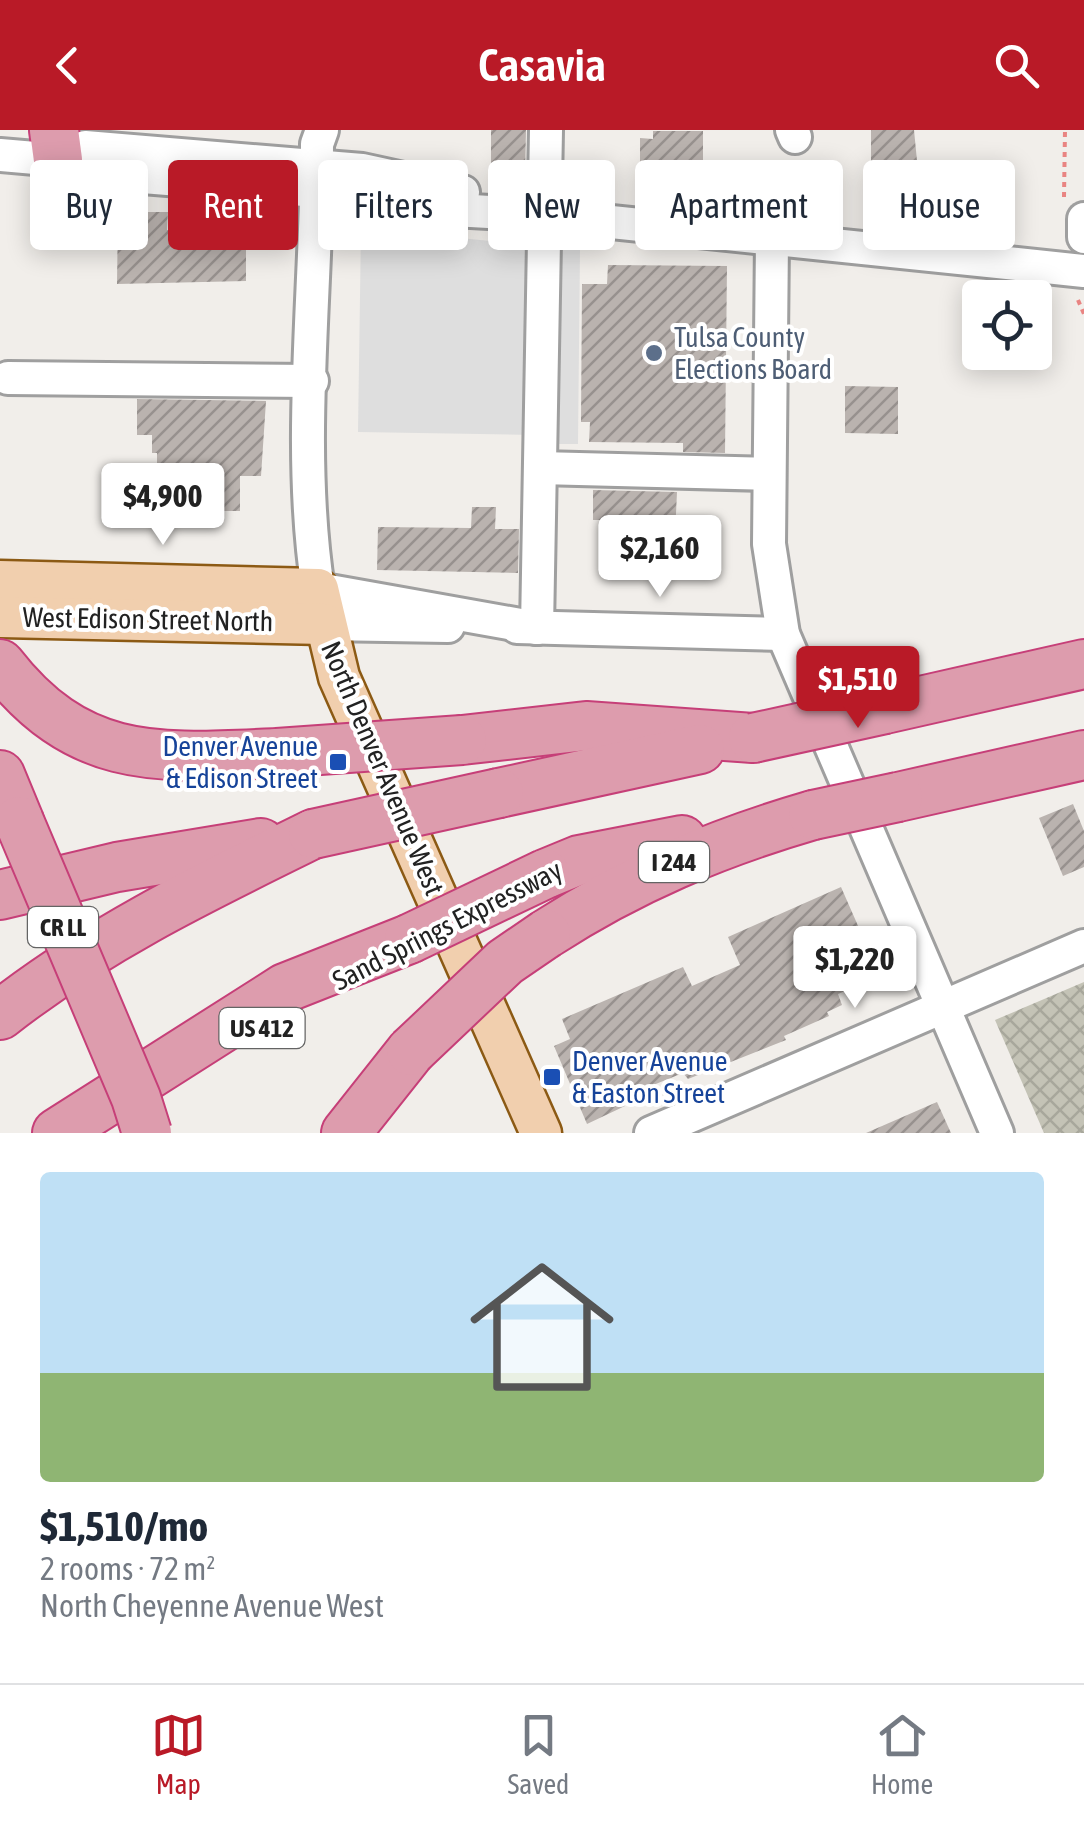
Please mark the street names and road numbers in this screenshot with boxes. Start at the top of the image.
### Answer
street label: West Edison Street North [22,601,274,637]
street label: North Denver Avenue West [315,636,451,900]
road number: I 244 [639,842,709,882]
street label: Sand Springs Expressway [327,853,567,997]
road number: CR LL [28,907,98,947]
road number: US 412 [220,1008,304,1048]

